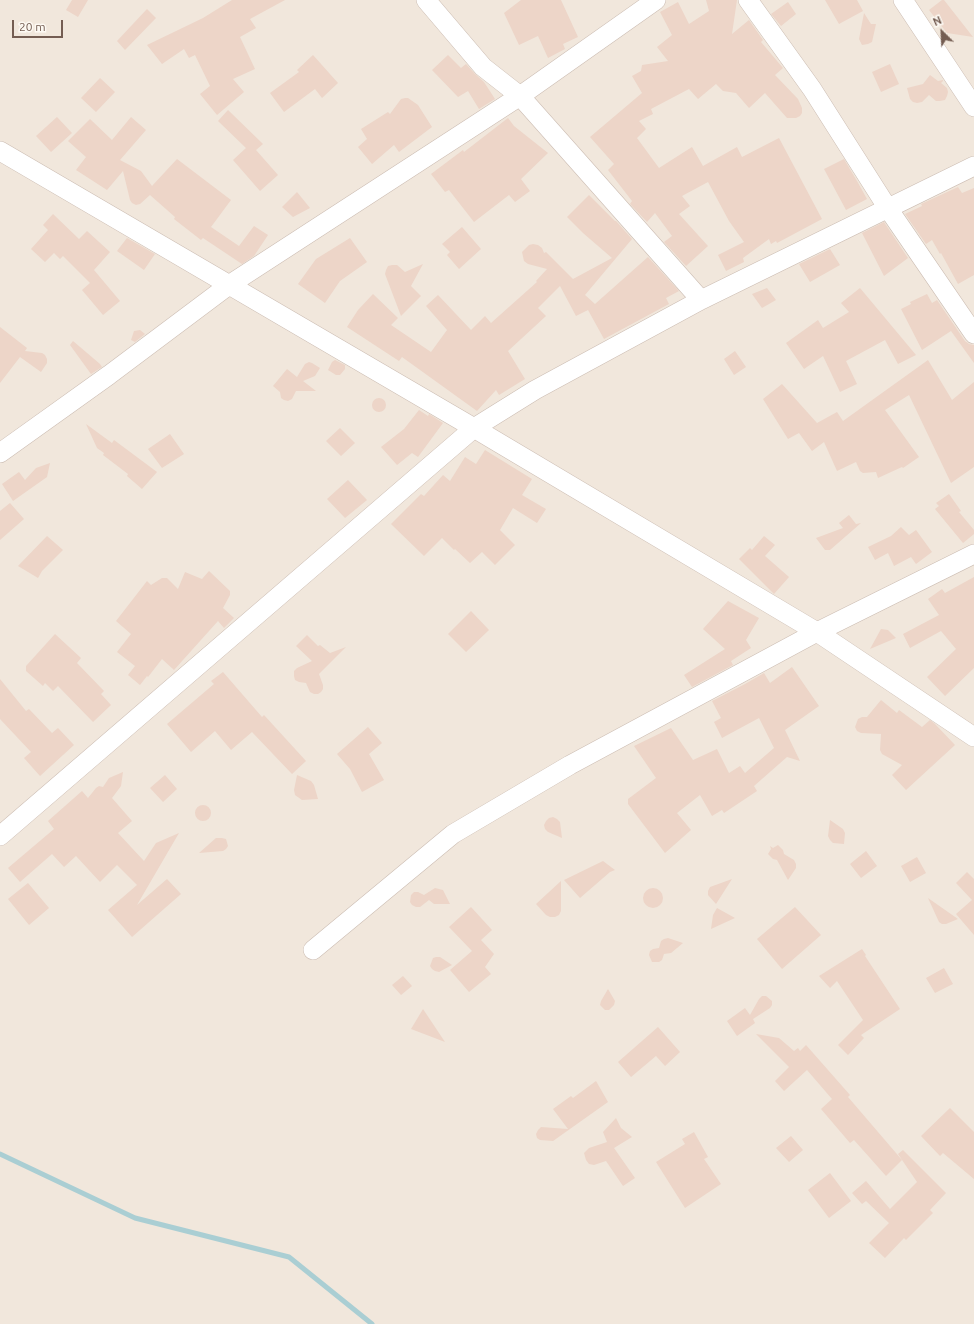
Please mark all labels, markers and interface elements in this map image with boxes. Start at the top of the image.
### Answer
scale bar [14,12,65,38]
north arrow [922,12,962,52]
text: N [931,14,943,28]
text: 20 m [19,20,46,33]

